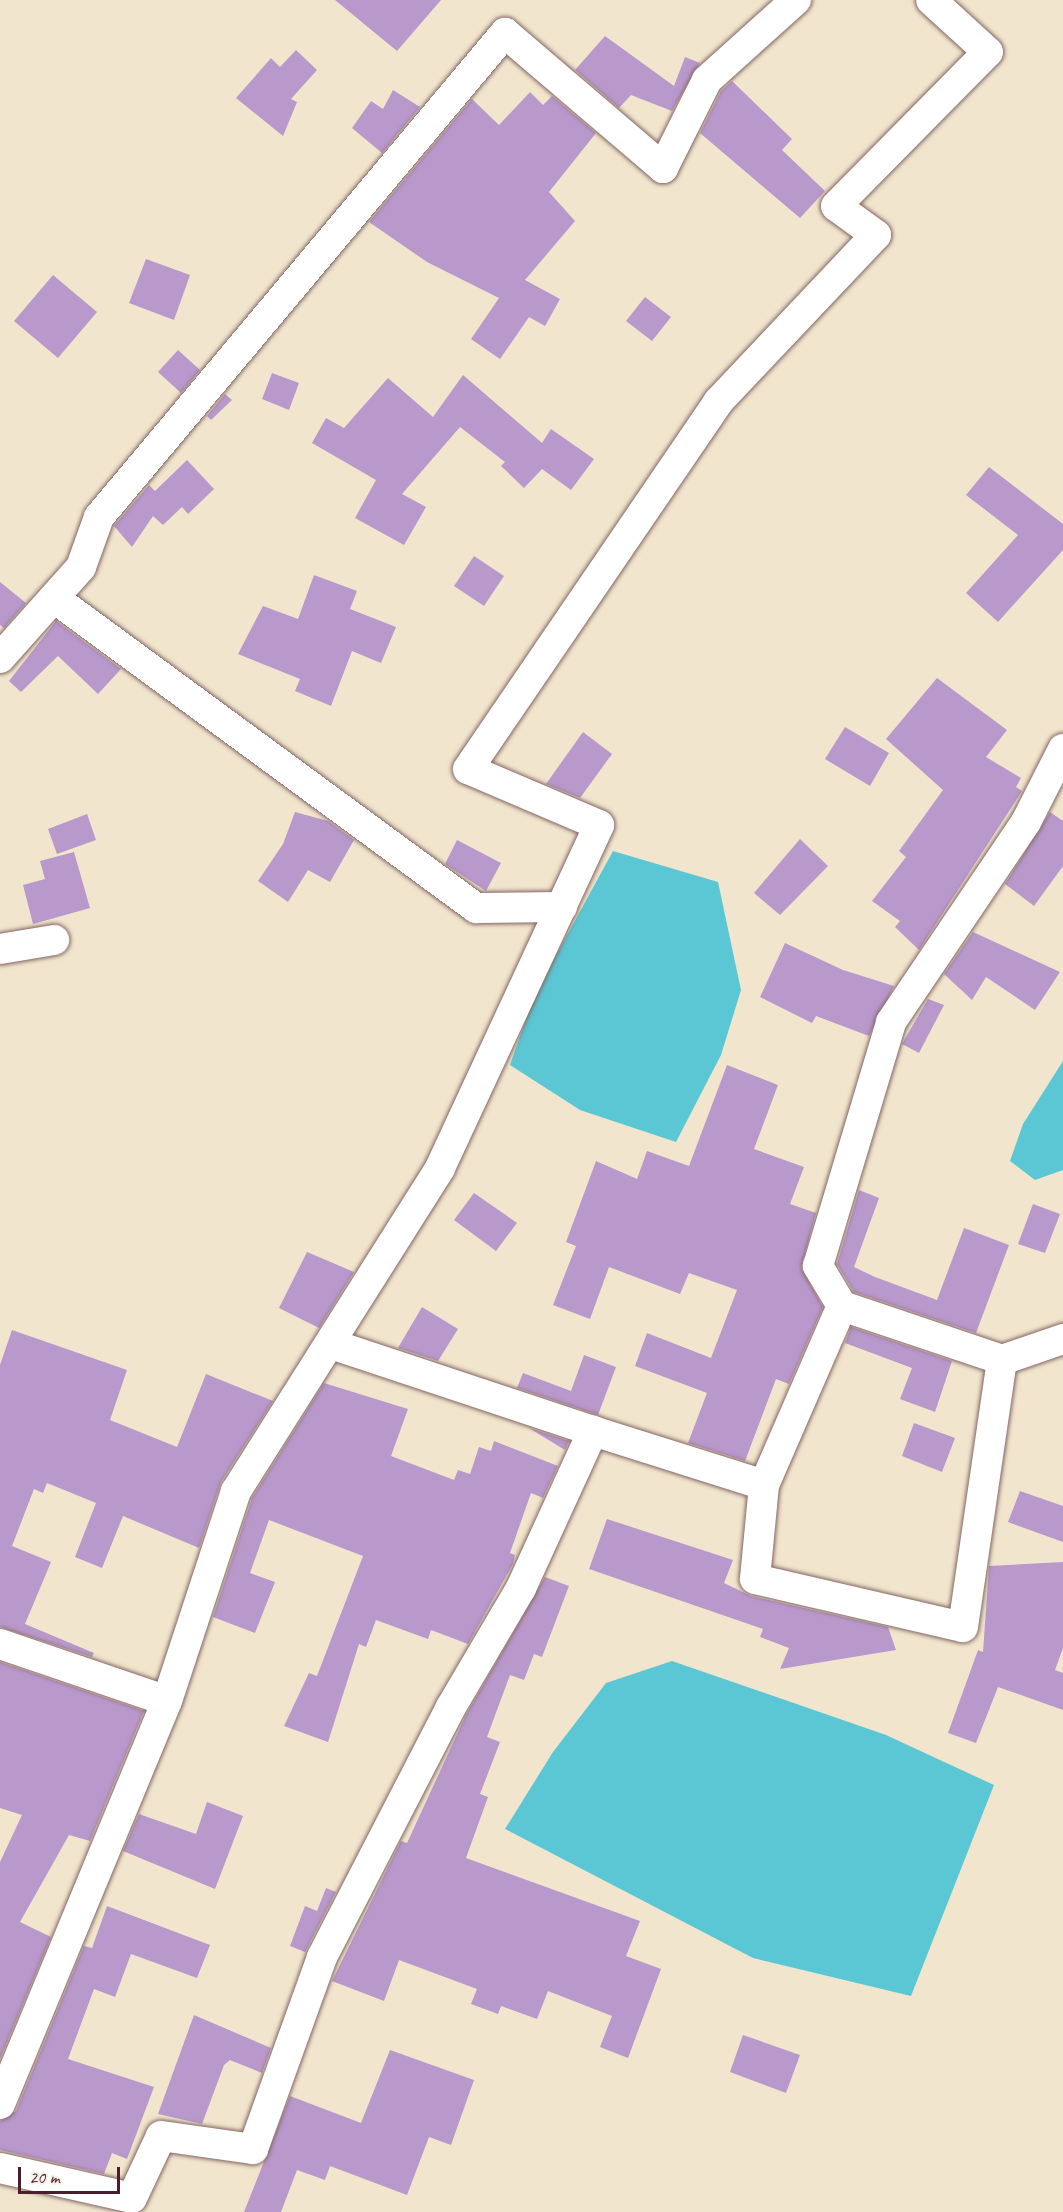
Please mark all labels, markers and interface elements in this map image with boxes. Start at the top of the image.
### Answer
scale bar [21,2155,123,2193]
text: 20 m [29,2166,60,2188]

